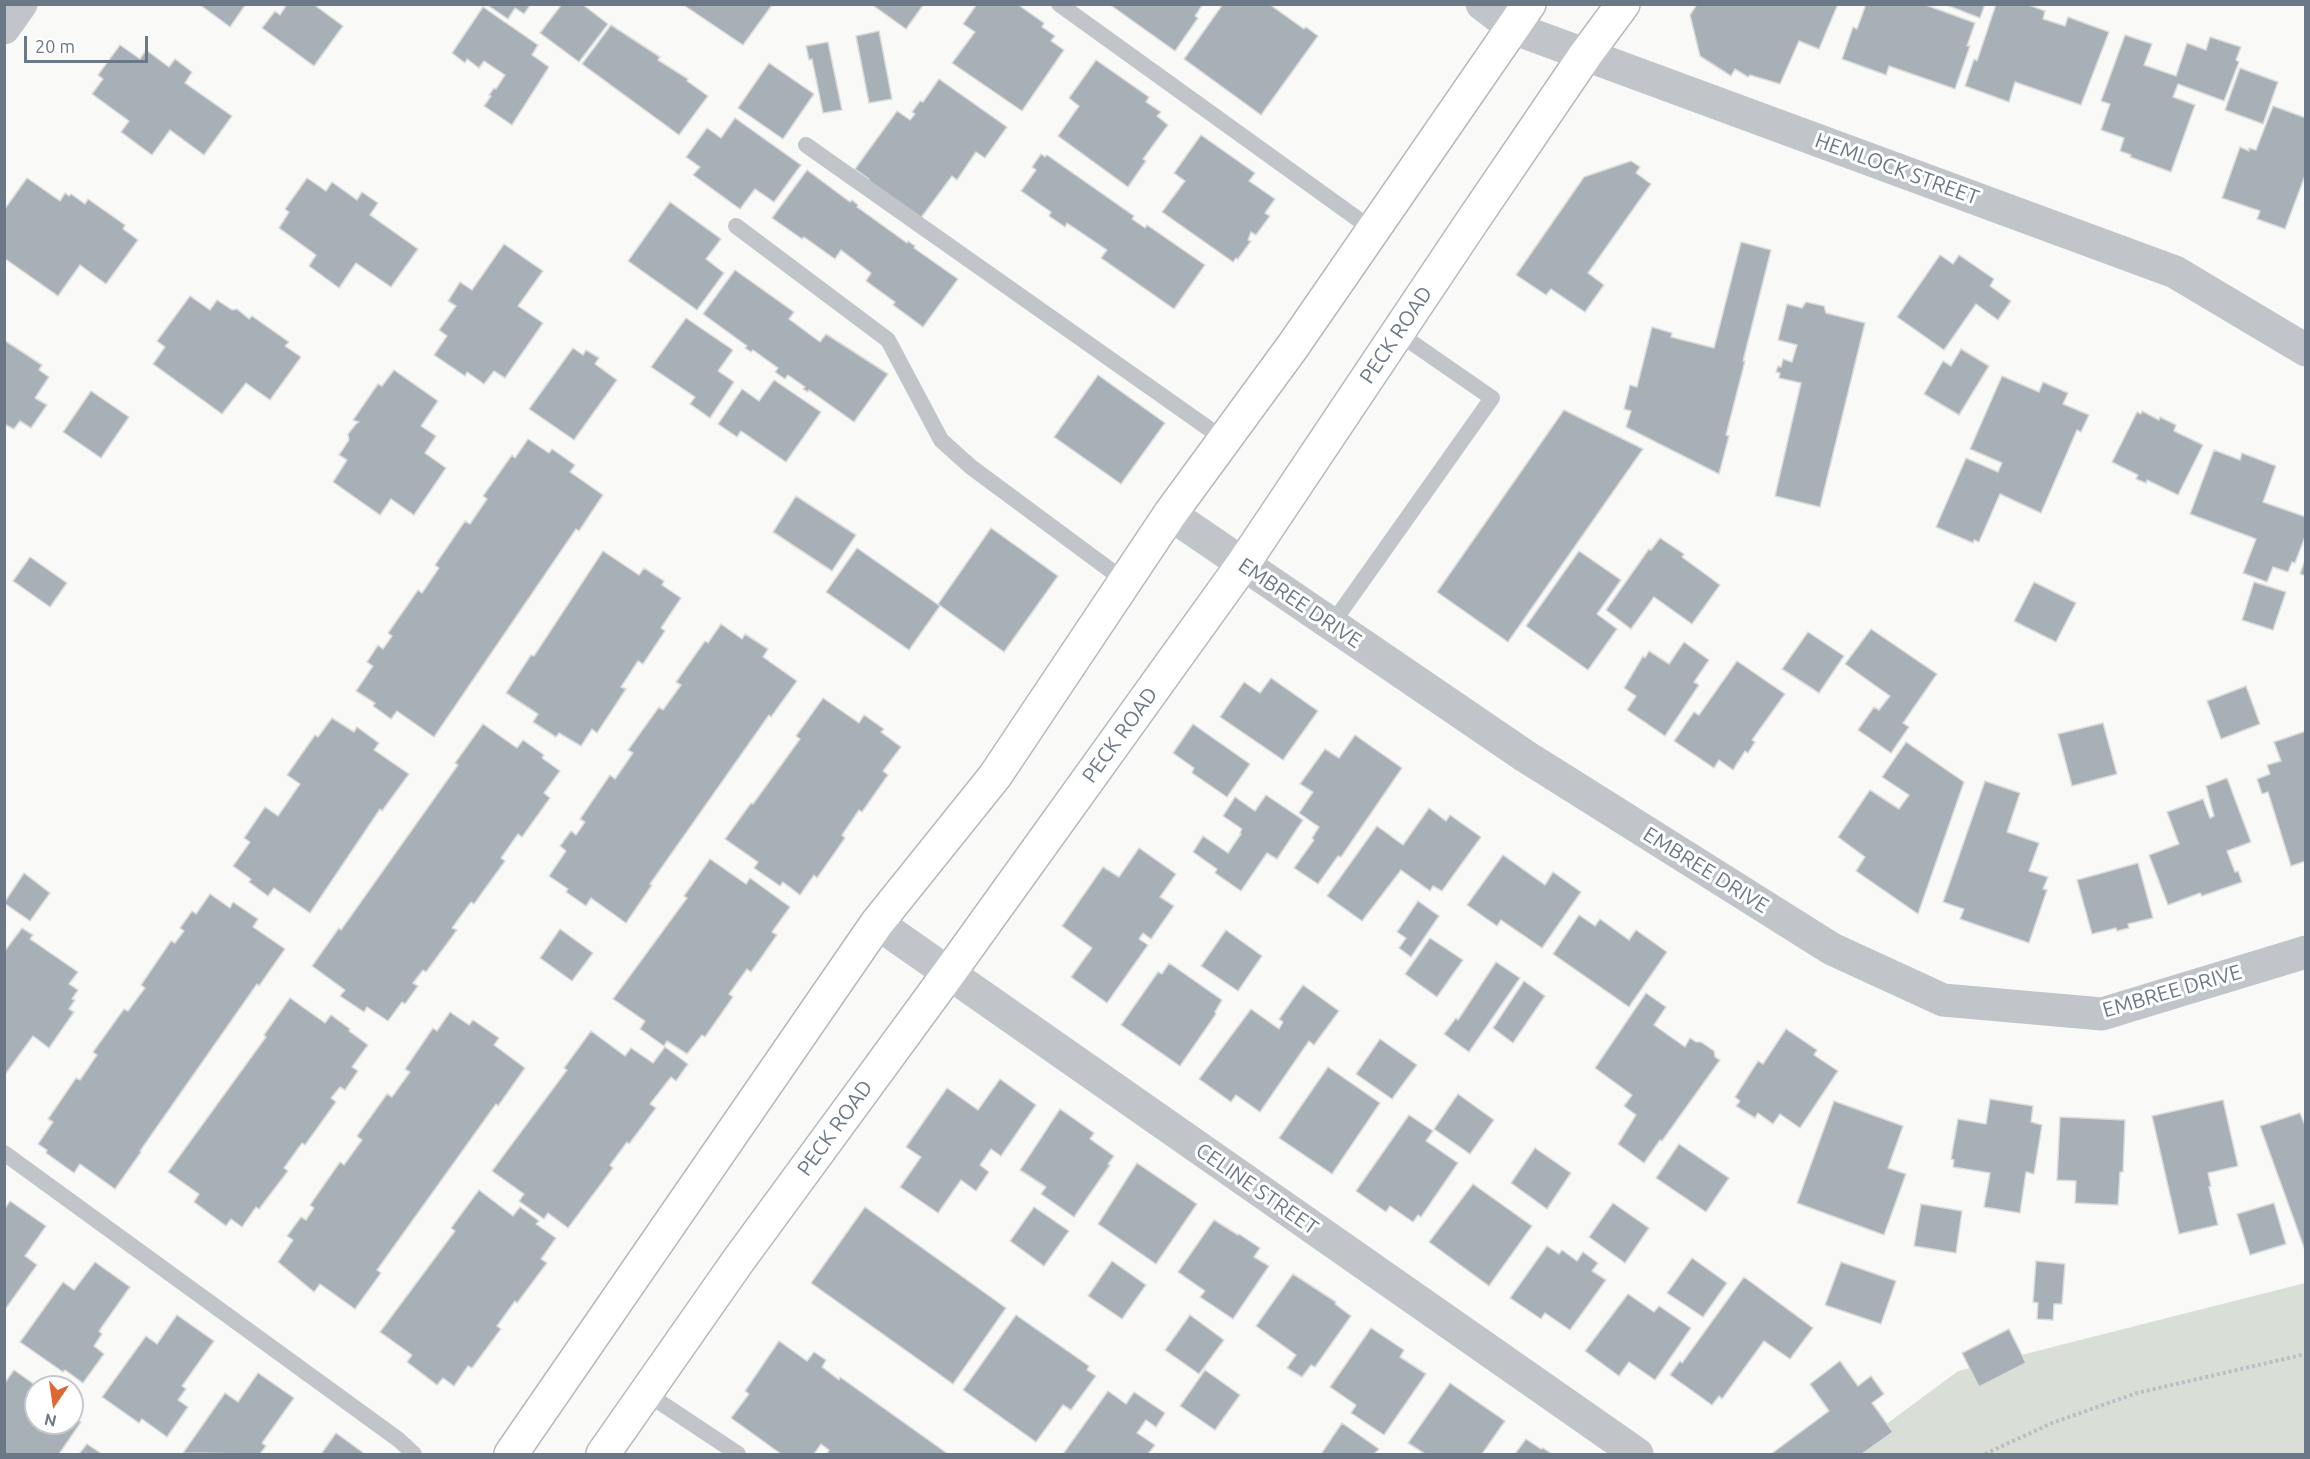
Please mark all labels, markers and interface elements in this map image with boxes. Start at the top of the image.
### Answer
scale bar [27,24,152,62]
text: 20 m [35,36,75,56]
street label: HEMLOCK STREET [1812,128,1982,210]
street label: PECK ROAD [1354,281,1438,389]
street label: EMBREE DRIVE [1234,552,1366,654]
street label: PECK ROAD [1077,682,1163,788]
street label: EMBREE DRIVE [1639,821,1773,919]
street label: EMBREE DRIVE [2100,959,2244,1023]
street label: PECK ROAD [792,1075,878,1181]
street label: CELINE STREET [1191,1138,1323,1240]
north arrow [24,1375,84,1435]
text: N [43,1410,58,1431]

